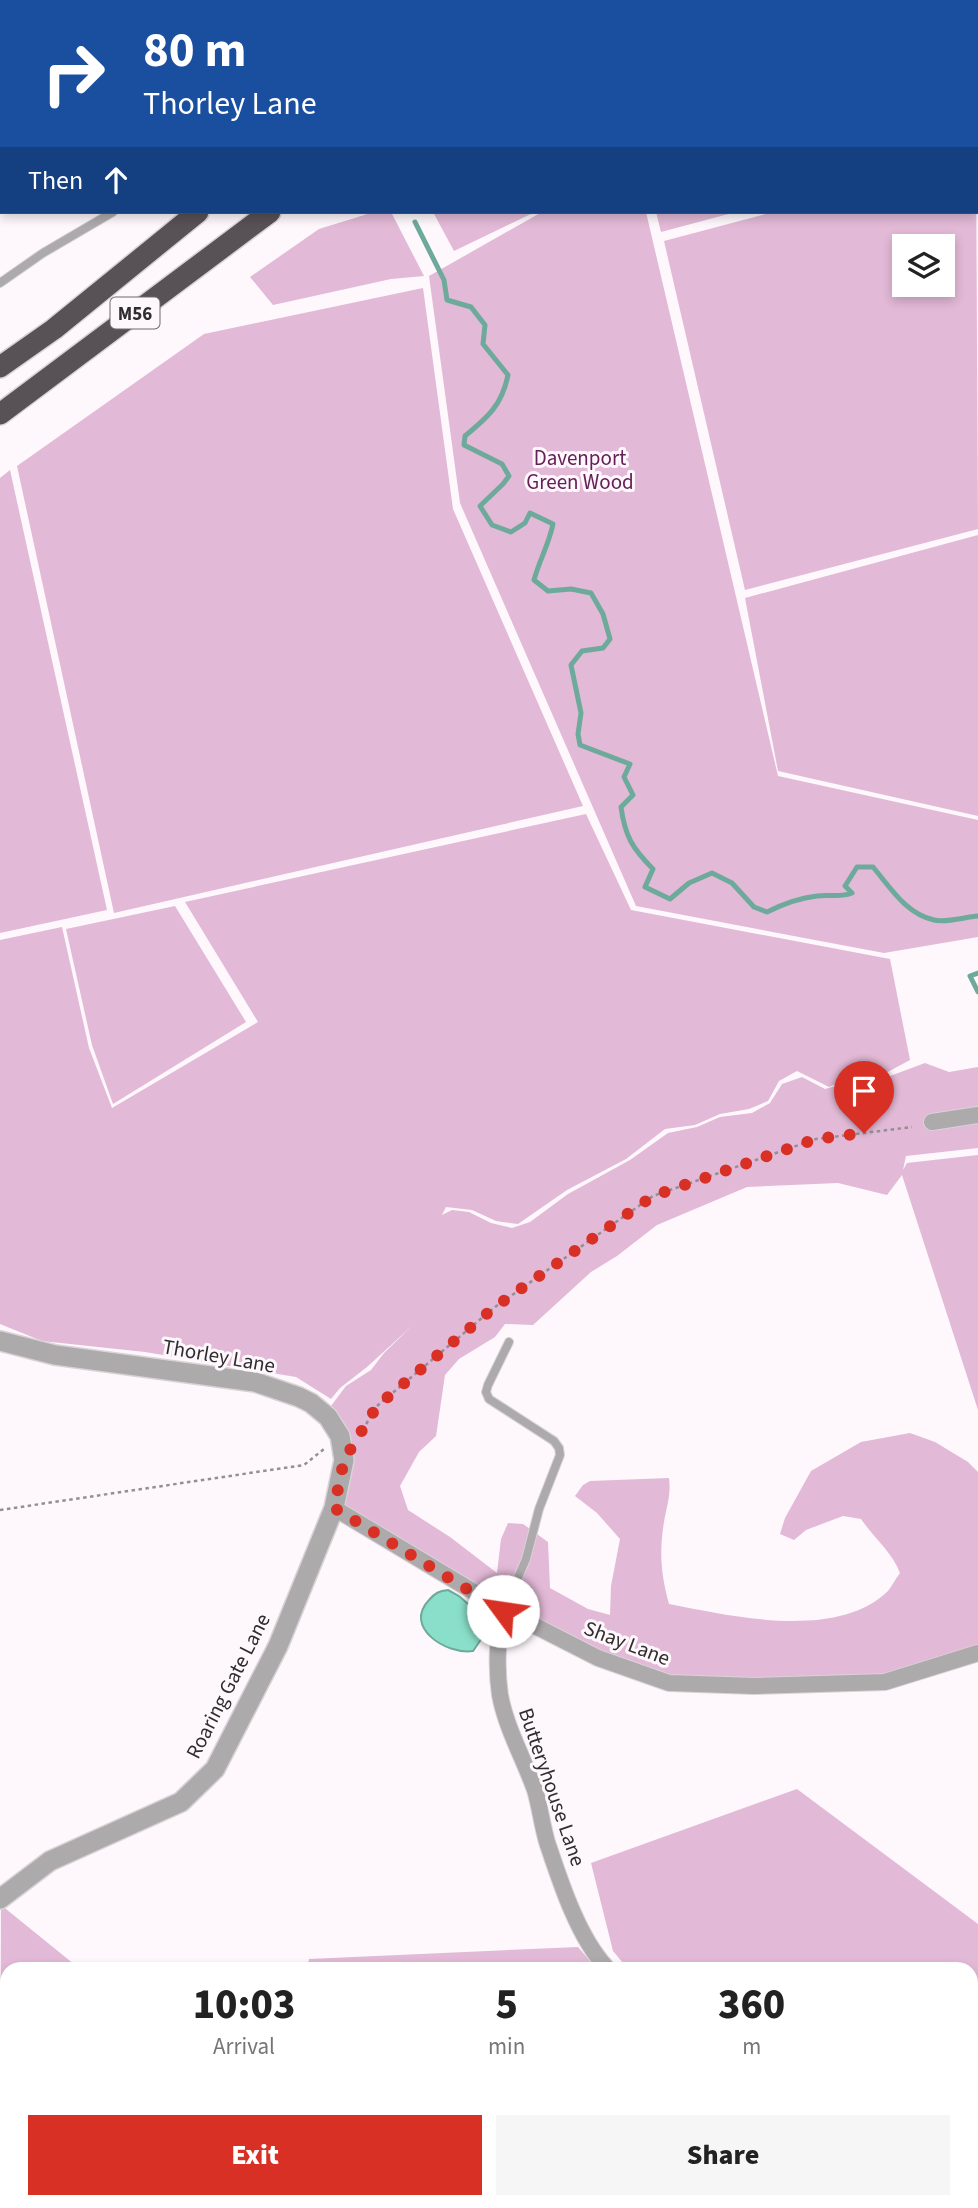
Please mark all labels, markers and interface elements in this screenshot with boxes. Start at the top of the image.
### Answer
text: 80 m [143,16,247,86]
icon: right [28,28,119,119]
text: Thorley Lane [143,81,317,127]
icon: ahead [97,161,135,199]
text: Then [28,162,83,199]
map controls [892,234,955,297]
button: layers [892,234,955,297]
road number: M56 [110,298,160,328]
park label: Davenport Green Wood [526,443,634,497]
pin [834,1061,894,1133]
icon: arrive [845,1072,883,1110]
street label: Thorley Lane [160,1331,278,1381]
position arrow [466,1574,540,1648]
street label: Roaring Gate Lane [178,1608,278,1764]
street label: Shay Lane [580,1613,674,1673]
street label: Butteryhouse Lane [511,1704,593,1870]
text: 10:03 [193,1975,295,2035]
text: 5 [495,1975,518,2035]
text: 360 [718,1975,785,2035]
text: Arrival [213,2030,275,2063]
text: min [488,2030,525,2063]
text: m [742,2030,761,2063]
button: Exit [28,2115,482,2195]
button: Share [496,2115,950,2195]

